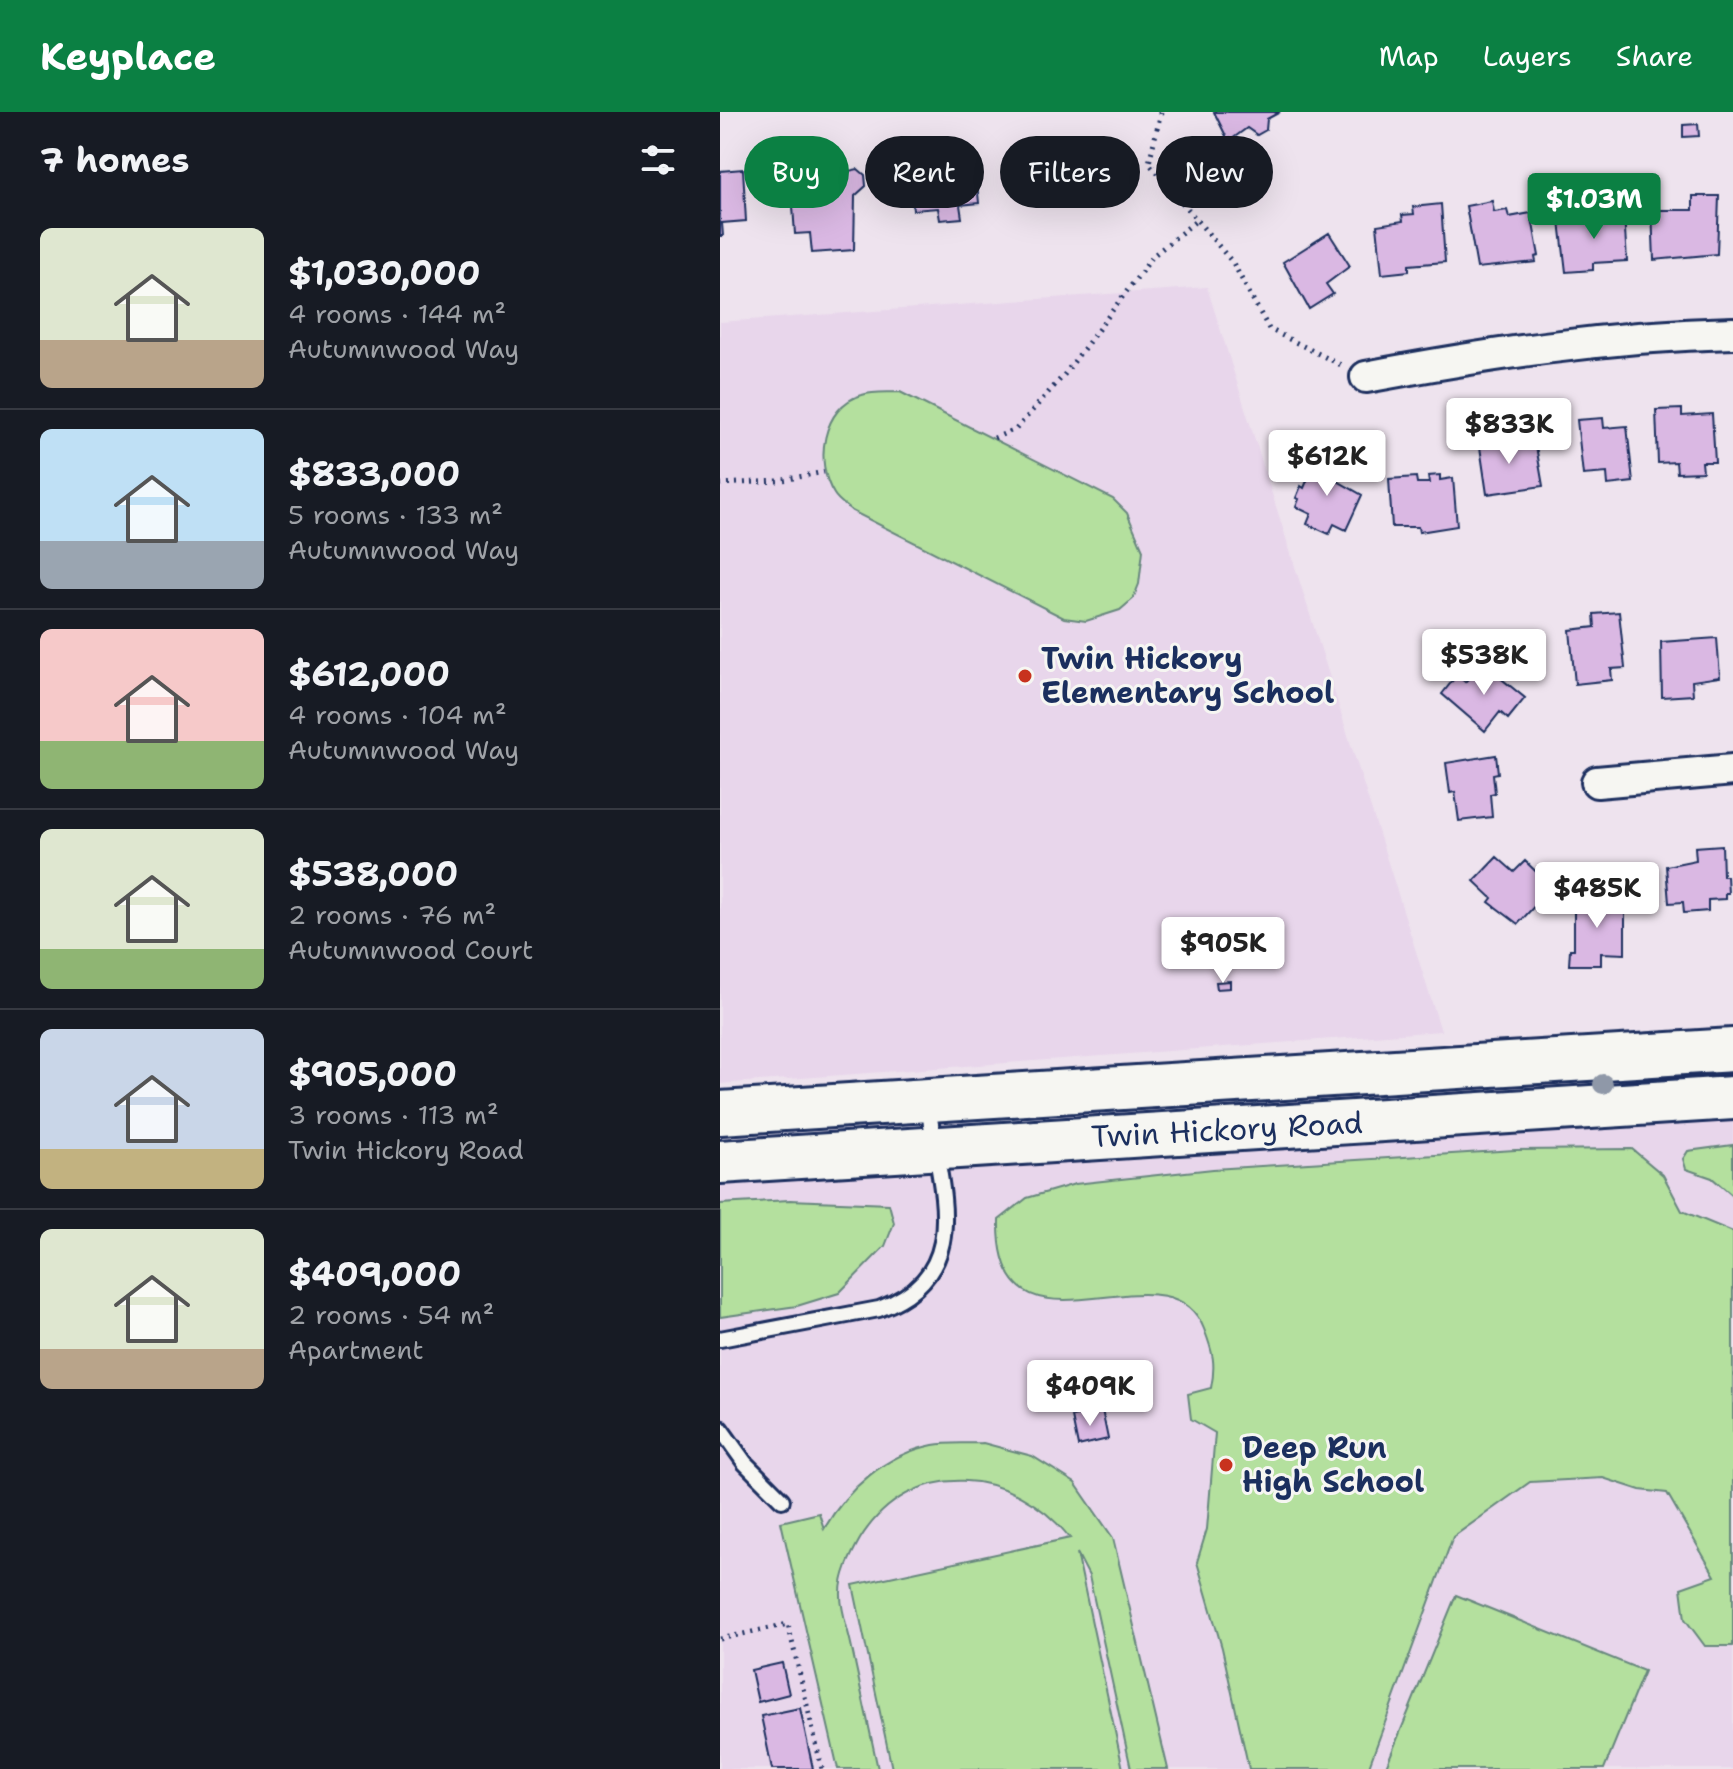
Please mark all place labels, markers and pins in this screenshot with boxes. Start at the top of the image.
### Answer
pin: $1.03M [1529,173,1659,241]
pin: $833K [1453,398,1565,466]
pin: $612K [1271,430,1383,498]
pin: $538K [1428,629,1540,697]
place label: Twin Hickory Elementary School [1041,638,1334,713]
marker: Twin Hickory Elementary School [1016,667,1034,685]
pin: $485K [1541,862,1653,930]
pin: $905K [1167,917,1279,985]
pin: $409K [1034,1360,1146,1428]
place label: Deep Run High School [1242,1427,1424,1502]
marker: Deep Run High School [1217,1456,1235,1474]

